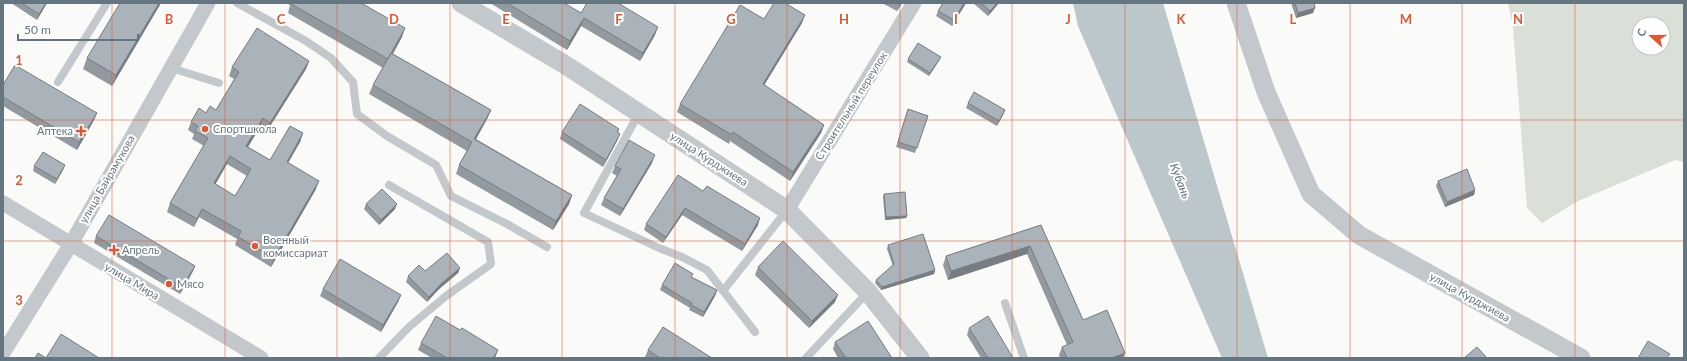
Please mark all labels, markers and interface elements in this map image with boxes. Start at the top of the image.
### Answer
text: B [165,11,174,27]
text: C [277,11,286,27]
text: D [389,11,399,27]
text: E [502,11,510,27]
text: F [615,11,623,27]
text: G [726,11,736,27]
text: H [839,11,849,27]
text: I [954,11,958,27]
text: J [1065,11,1071,27]
text: K [1177,11,1187,27]
text: L [1290,11,1297,27]
text: M [1400,11,1412,27]
text: N [1513,11,1523,27]
scale bar [18,16,138,42]
north arrow [1631,16,1671,56]
text: 50 m [24,22,51,37]
text: С [1634,26,1649,38]
street label: Строительный переулок [812,49,889,162]
text: 1 [15,52,23,68]
place label: Спортшкола [213,122,277,135]
place label: Аптека [37,124,73,137]
marker: Спортшкола [200,124,210,134]
marker: Аптека [76,126,86,136]
street label: улица Курджиева [668,129,750,188]
street label: улица Байрамукова [76,133,137,225]
water label: Кубань [1167,161,1194,201]
text: 2 [15,172,23,188]
place label: Военный комиссариат [263,233,328,259]
marker: Военный комиссариат [250,241,260,251]
place label: Апрель [122,243,159,256]
marker: Апрель [109,245,119,255]
street label: улица Мира [103,259,162,302]
street label: улица Курджиева [1428,269,1513,324]
place label: Мясо [177,277,204,290]
marker: Мясо [164,279,174,289]
text: 3 [15,292,23,308]

